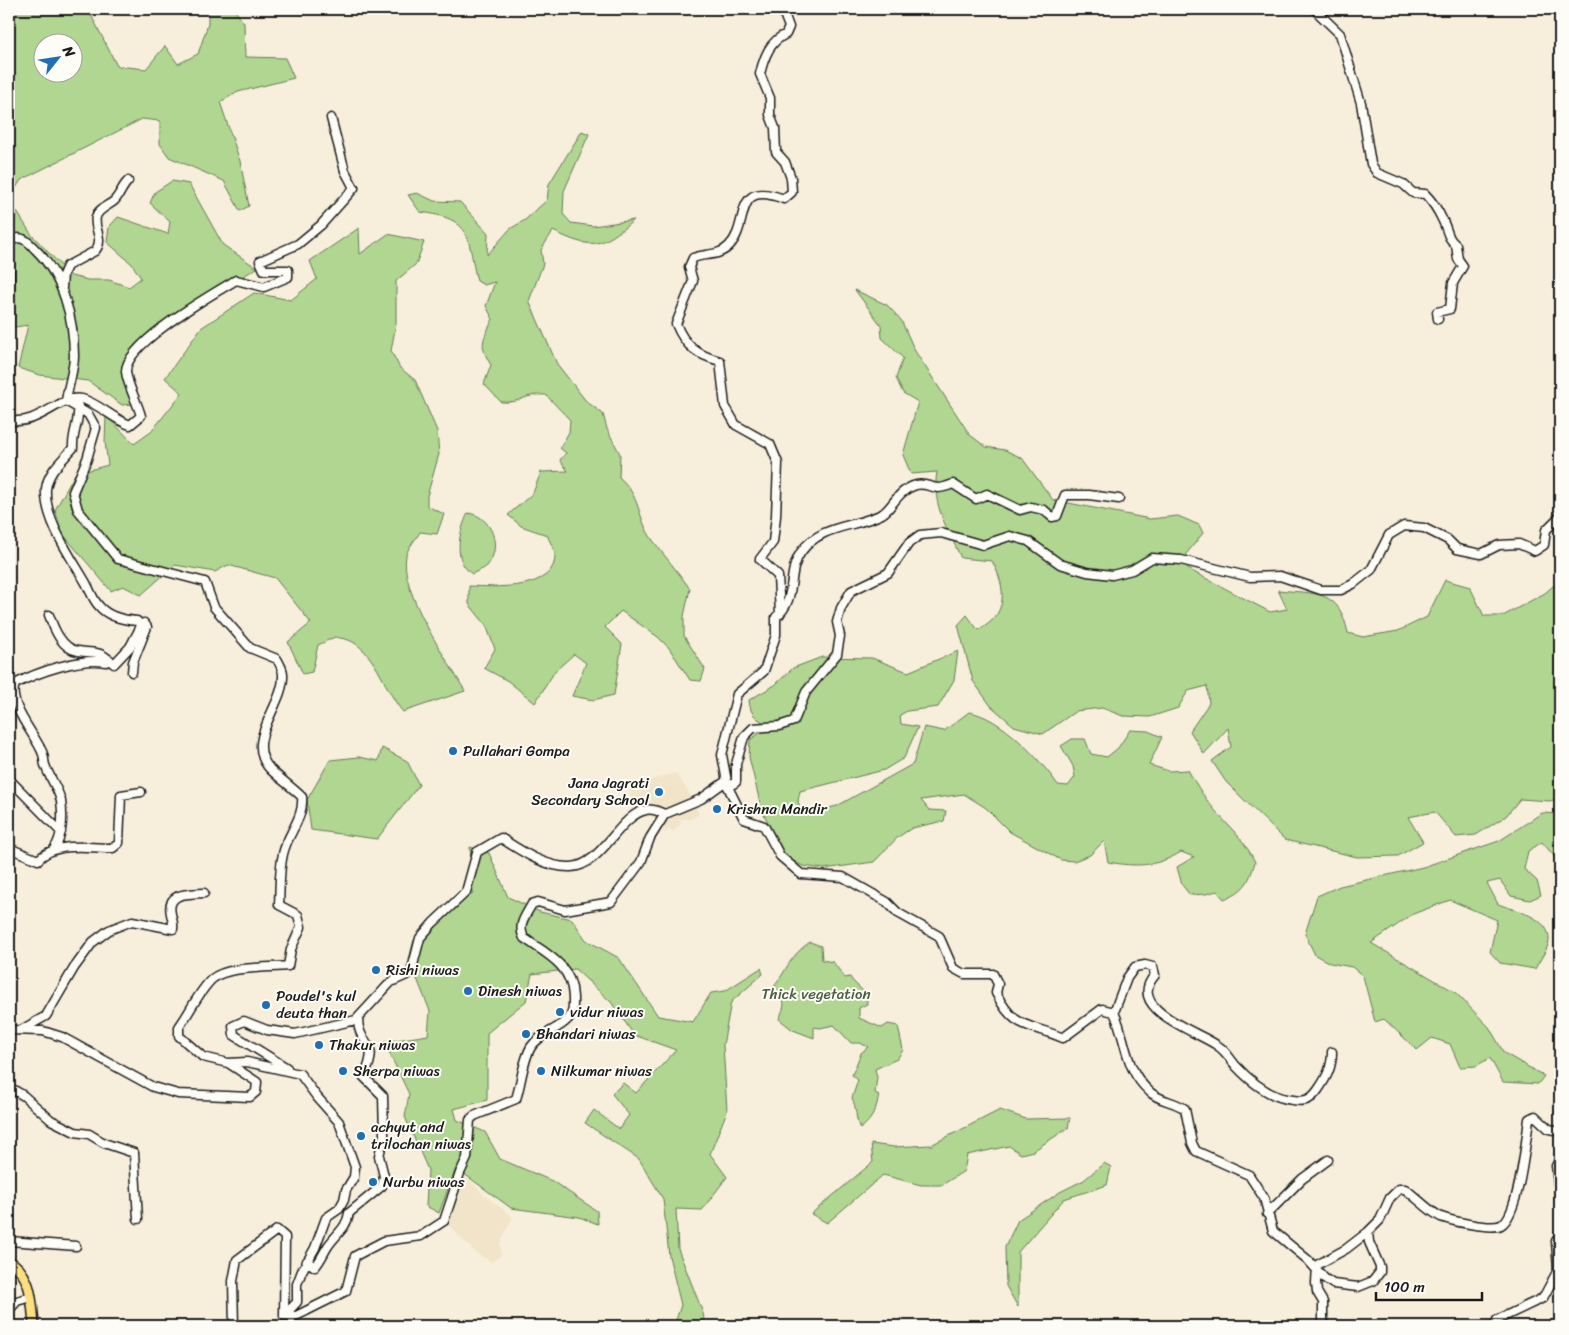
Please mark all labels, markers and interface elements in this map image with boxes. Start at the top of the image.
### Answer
north arrow [32,32,82,82]
text: N [55,40,82,62]
place label: Pullahari Gompa [463,738,570,764]
marker: Pullahari Gompa [447,745,459,757]
place label: Jana Jagrati Secondary School [531,770,650,813]
marker: Jana Jagrati Secondary School [653,786,665,798]
place label: Krishna Mandir [727,796,828,822]
marker: Krishna Mandir [711,803,723,815]
place label: Rishi niwas [386,957,459,983]
marker: Rishi niwas [370,964,382,976]
place label: Dinesh niwas [478,978,563,1004]
park label: Thick vegetation [762,981,870,1007]
place label: Poudel's kul deuta than [276,983,357,1026]
marker: Dinesh niwas [462,985,474,997]
marker: Poudel's kul deuta than [260,999,272,1011]
place label: vidur niwas [570,999,644,1025]
marker: vidur niwas [554,1006,566,1018]
place label: Bhandari niwas [536,1021,636,1047]
marker: Bhandari niwas [520,1028,532,1040]
place label: Thakur niwas [329,1032,416,1058]
marker: Thakur niwas [313,1039,325,1051]
place label: Sherpa niwas [353,1058,441,1084]
place label: Nilkumar niwas [551,1058,652,1084]
marker: Sherpa niwas [337,1065,349,1077]
marker: Nilkumar niwas [535,1065,547,1077]
place label: achyut and trilochan niwas [371,1114,472,1157]
marker: achyut and trilochan niwas [355,1130,367,1142]
place label: Nurbu niwas [383,1169,465,1195]
marker: Nurbu niwas [367,1176,379,1188]
scale bar [1376,1270,1483,1302]
text: 100 m [1384,1274,1425,1300]

